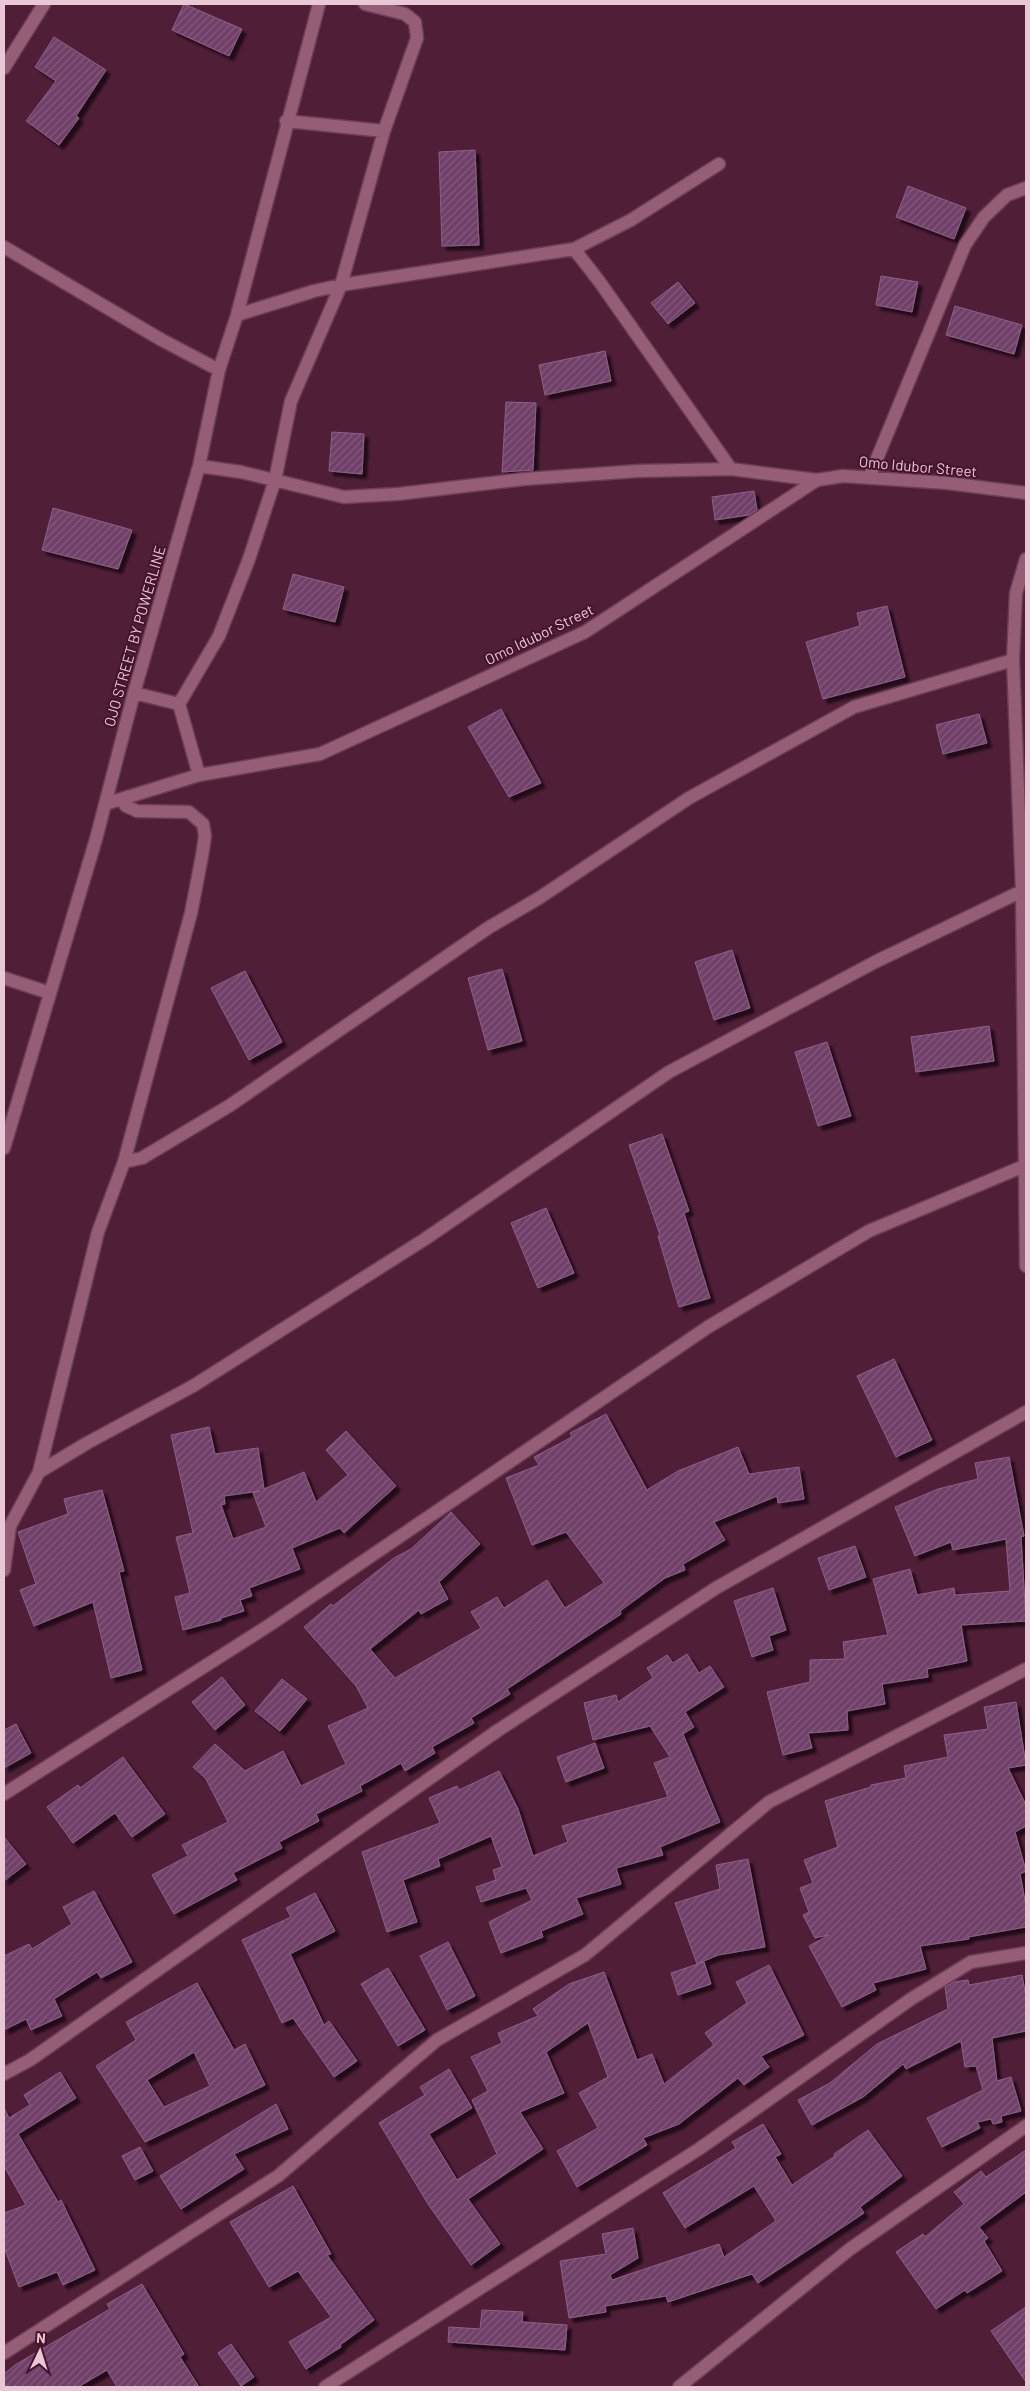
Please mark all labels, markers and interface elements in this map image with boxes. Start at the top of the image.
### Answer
street label: Omo Idubor Street [858,452,978,480]
street label: OJO STREET BY POWERLINE [99,543,169,729]
street label: Omo Idubor Street [482,600,596,668]
north arrow [15,2326,65,2376]
text: N [36,2329,46,2346]

